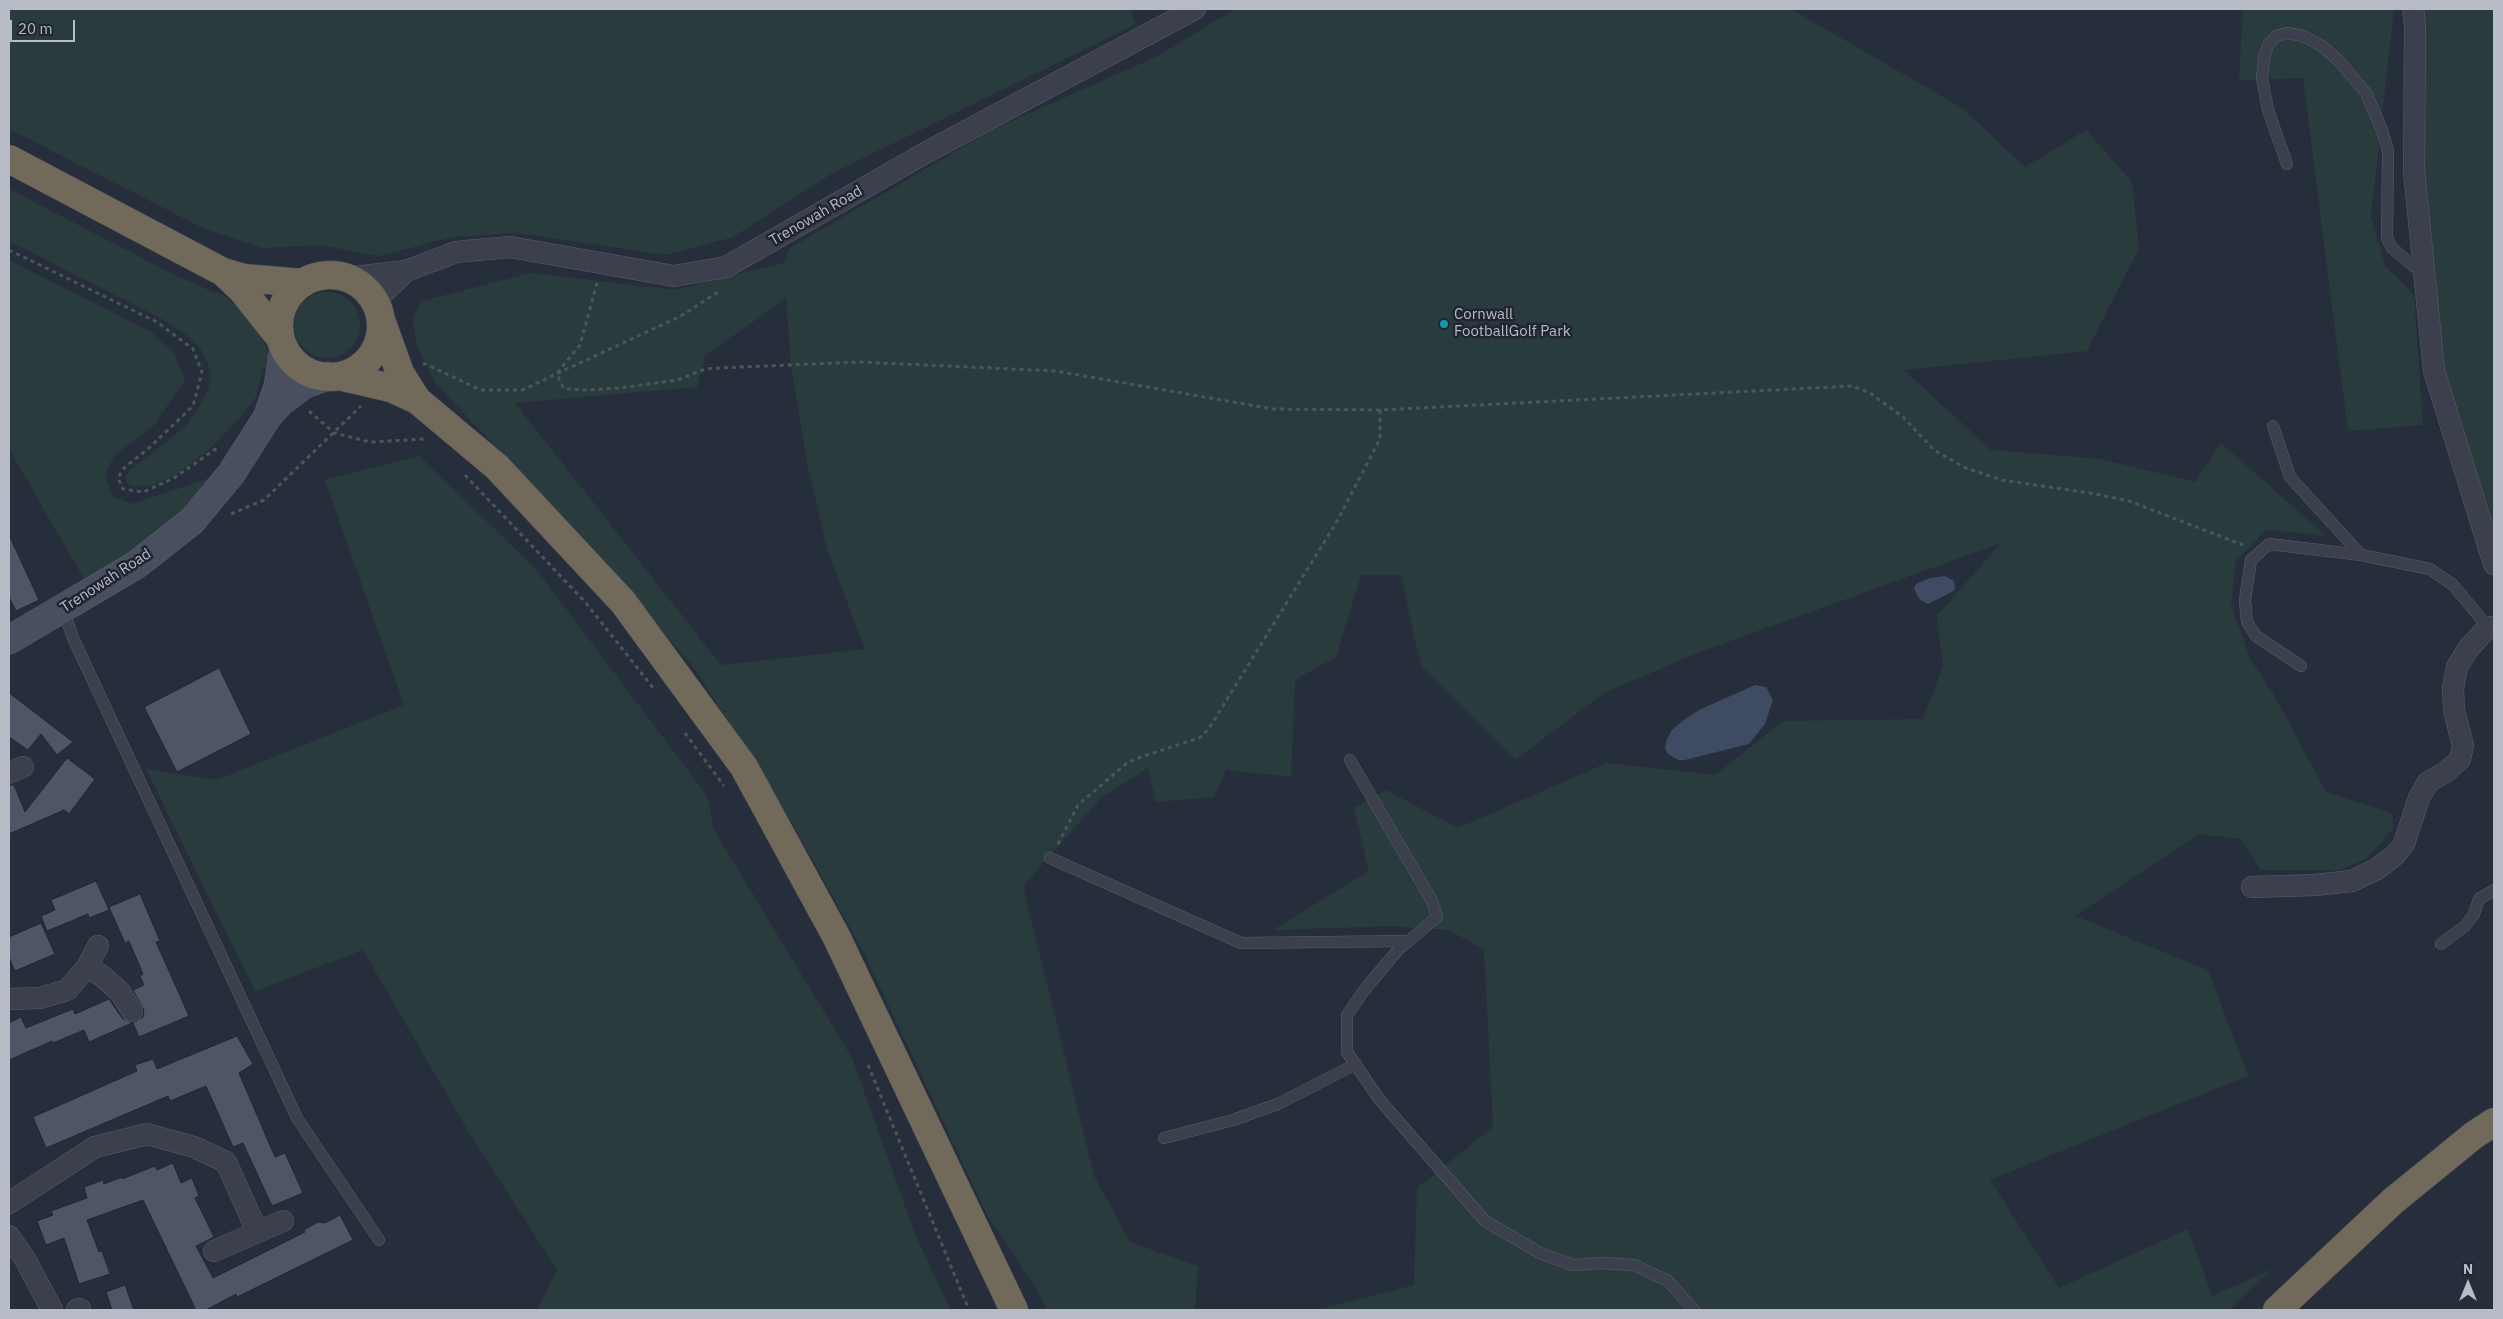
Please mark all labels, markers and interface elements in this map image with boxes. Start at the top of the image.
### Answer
scale bar [12,10,78,42]
text: 20 m [18,19,53,38]
street label: Trenowah Road [766,182,866,250]
place label: Cornwall FootballGolf Park [1454,306,1571,341]
marker: Cornwall FootballGolf Park [1438,318,1450,330]
street label: Trenowah Road [57,545,155,617]
north arrow [2443,1259,2493,1309]
text: N [2463,1260,2473,1278]

